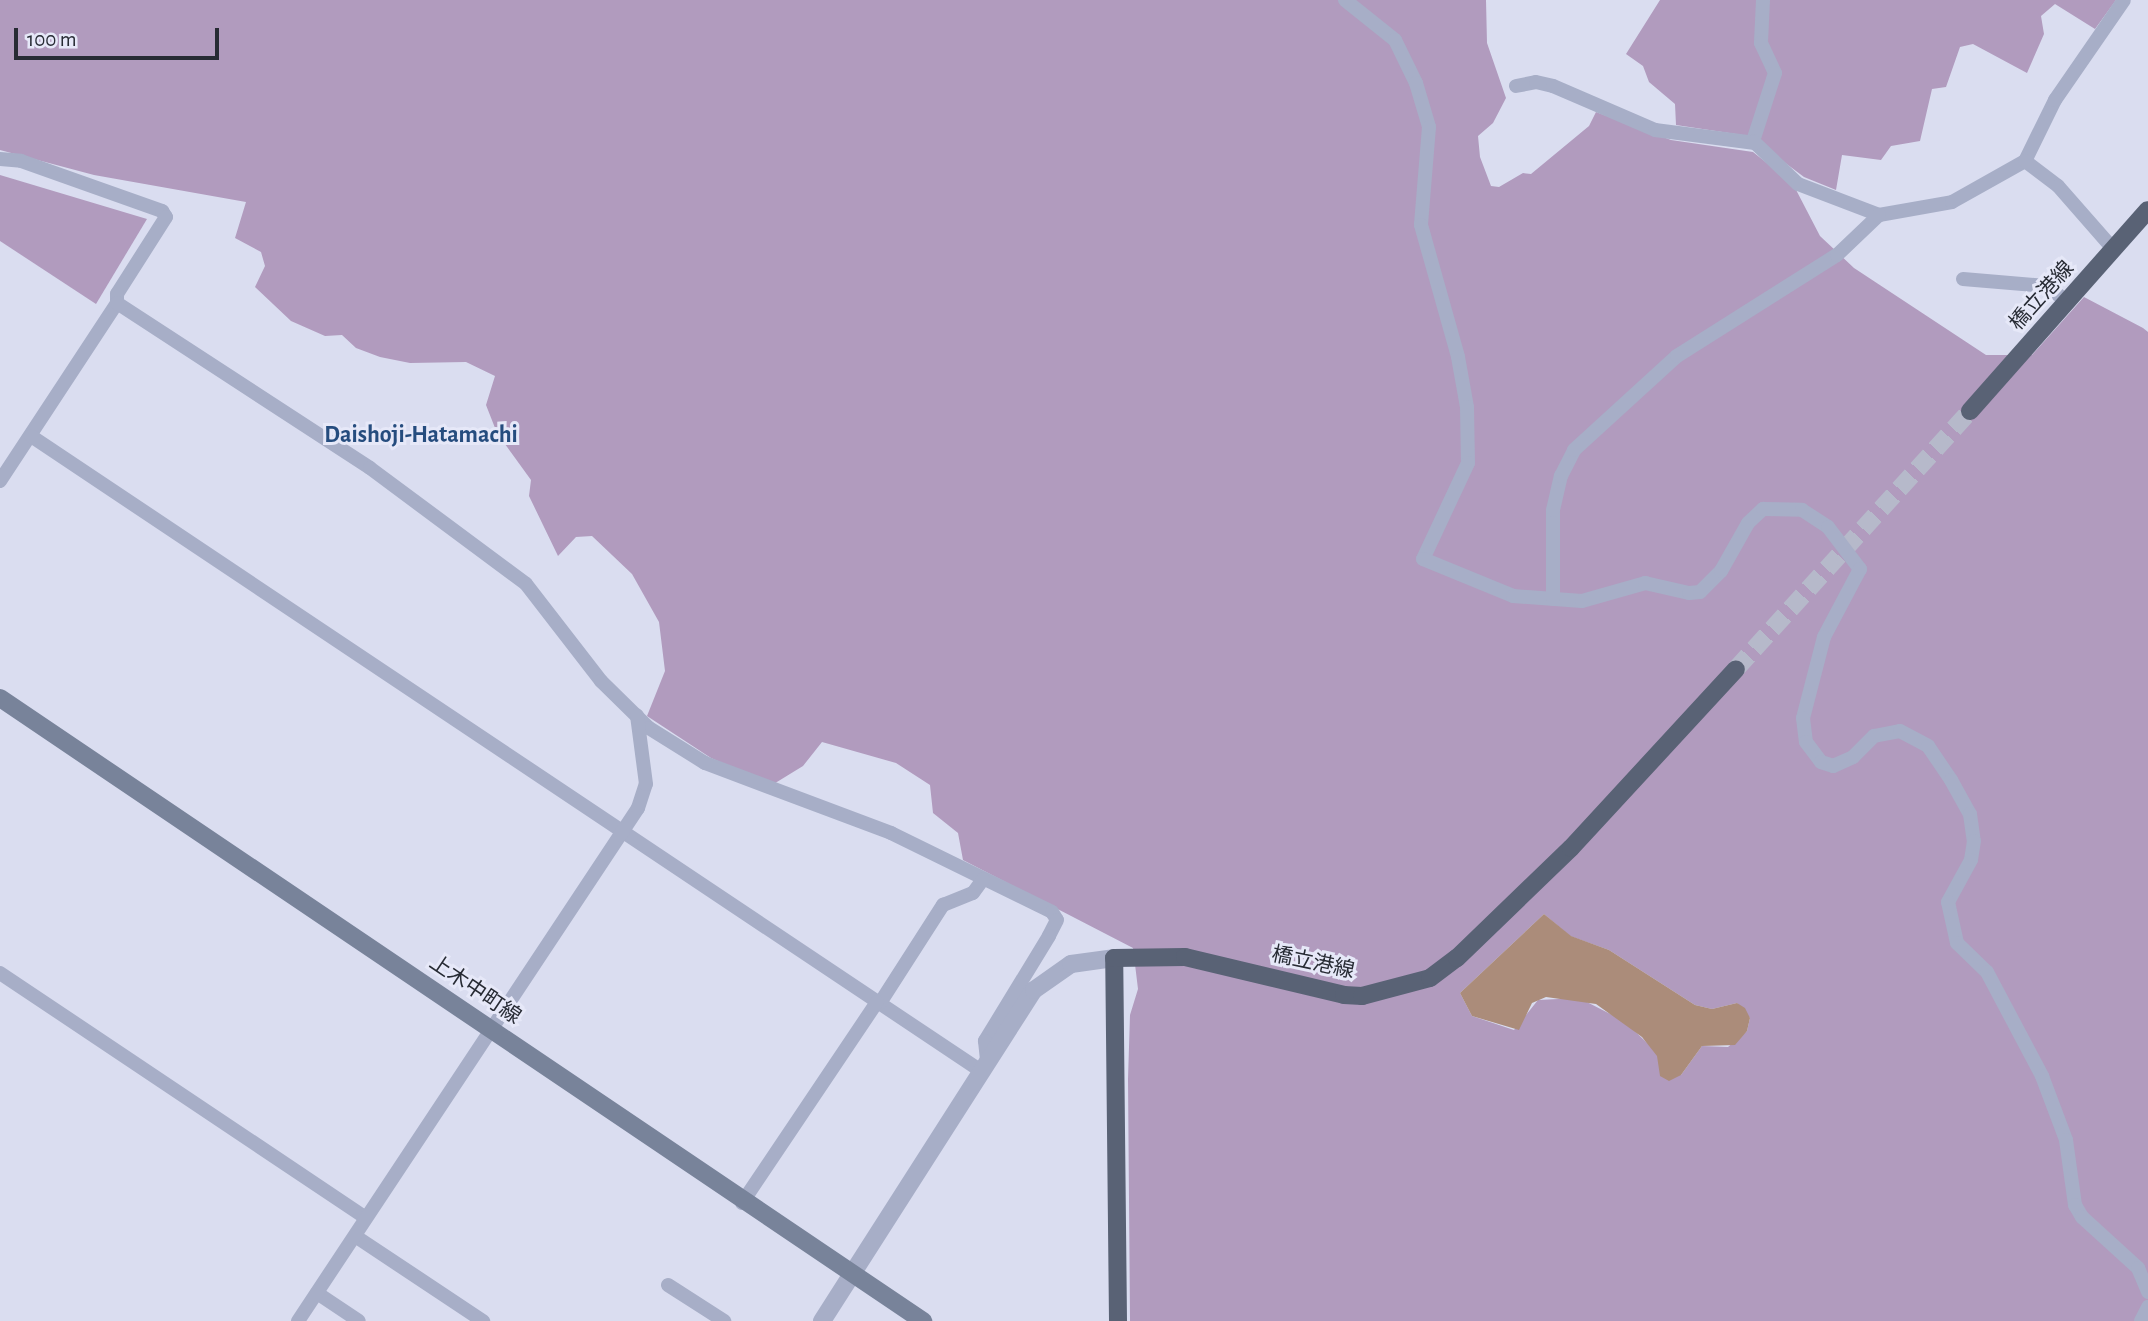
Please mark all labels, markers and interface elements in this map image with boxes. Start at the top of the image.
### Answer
scale bar [18,14,222,58]
text: 100 m [27,29,77,50]
street label: 橋立港線 [2005,256,2079,336]
district label: Daishoji-Hatamachi [324,422,518,450]
street label: 橋立港線 [1269,942,1357,984]
street label: 上木中町線 [424,950,526,1030]

